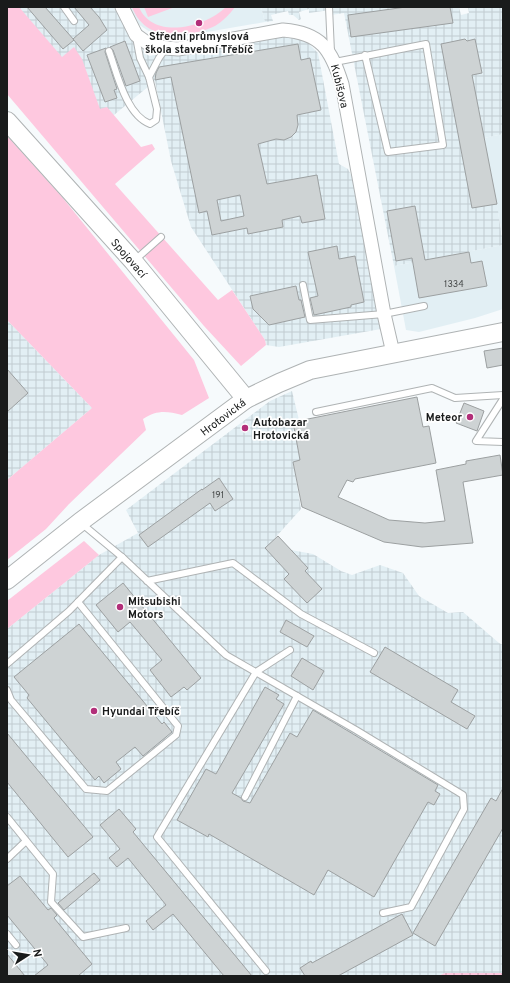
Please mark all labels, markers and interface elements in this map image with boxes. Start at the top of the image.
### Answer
marker: Střední průmyslová škola stavební Třebíč [194,18,204,28]
place label: Střední průmyslová škola stavební Třebíč [145,30,253,57]
street label: Kubišova [327,63,351,110]
street label: Spojovací [107,236,150,282]
house number: 1334 [444,279,464,290]
street label: Hrotovická [198,396,249,439]
place label: Meteor [426,411,462,425]
marker: Meteor [465,412,475,422]
place label: Autobazar Hrotovická [253,416,309,443]
marker: Autobazar Hrotovická [240,423,250,433]
house number: 191 [212,490,224,501]
place label: Mitsubishi Motors [128,595,181,622]
marker: Mitsubishi Motors [115,602,125,612]
place label: Hyundai Třebíč [102,705,180,719]
marker: Hyundai Třebíč [89,706,99,716]
north arrow [8,935,48,975]
text: N [29,948,44,958]

